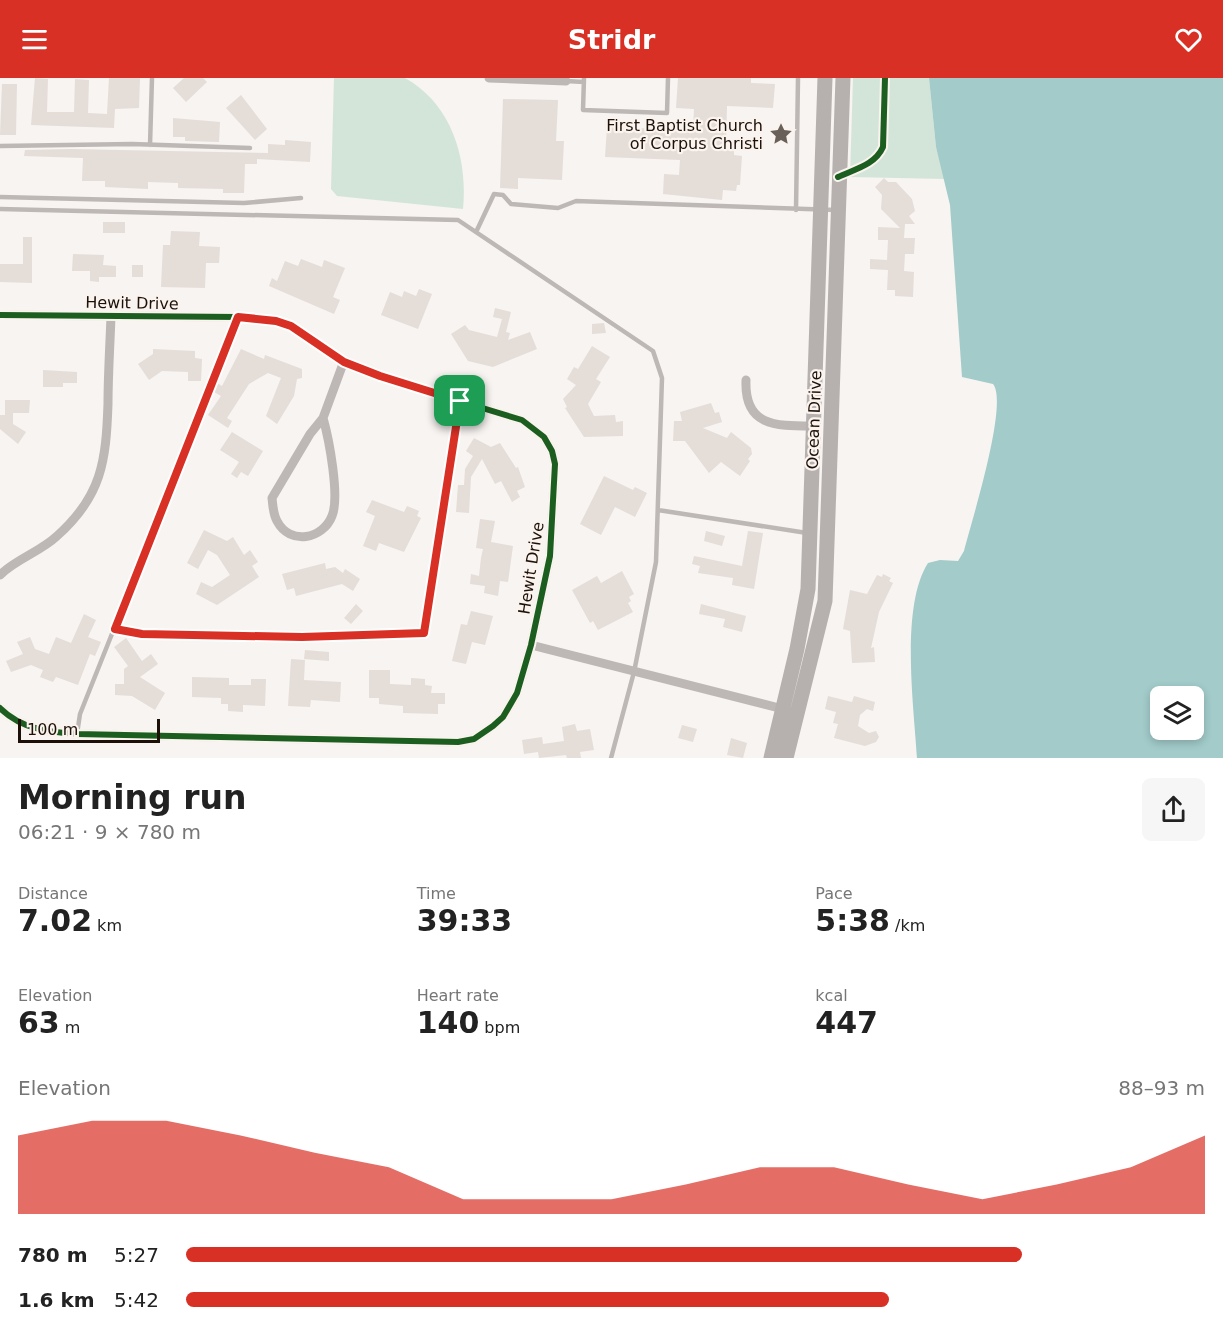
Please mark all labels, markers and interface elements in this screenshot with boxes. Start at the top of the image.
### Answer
icon: menu [18,23,51,56]
icon: heart [1172,23,1205,56]
text: Stridr [568,24,655,55]
place label: First Baptist Church of Corpus Christi [606,116,763,153]
place icon: First Baptist Church of Corpus Christi [768,121,794,147]
street label: Hewit Drive [85,293,179,313]
street label: Ocean Drive [803,370,825,470]
pin [434,375,485,426]
icon: arrive [443,384,476,417]
street label: Hewit Drive [514,520,548,616]
map controls [1150,686,1204,740]
button: layers [1150,686,1204,740]
scale bar [18,716,160,744]
text: 100 m [27,720,78,739]
text: Morning run [18,778,246,817]
button: share [1142,778,1205,841]
text: 06:21 · 9 × 780 m [18,820,201,844]
text: Distance [18,884,88,903]
text: Time [417,884,456,903]
text: Pace [815,884,853,903]
text: 7.02 [18,903,92,938]
text: 39:33 [417,903,512,938]
text: 5:38 [815,903,890,938]
text: km [92,916,122,935]
text: /km [890,916,925,935]
text: Elevation [18,986,92,1005]
text: Heart rate [417,986,499,1005]
text: kcal [815,986,848,1005]
text: 63 [18,1005,60,1040]
text: 140 [417,1005,479,1040]
text: 447 [815,1005,878,1040]
text: m [60,1018,80,1037]
text: bpm [479,1018,520,1037]
text: Elevation [18,1076,111,1100]
text: 88–93 m [1118,1076,1205,1100]
text: 780 m [18,1243,88,1267]
text: 5:27 [114,1243,159,1267]
text: 1.6 km [18,1288,95,1312]
text: 5:42 [114,1288,159,1312]

